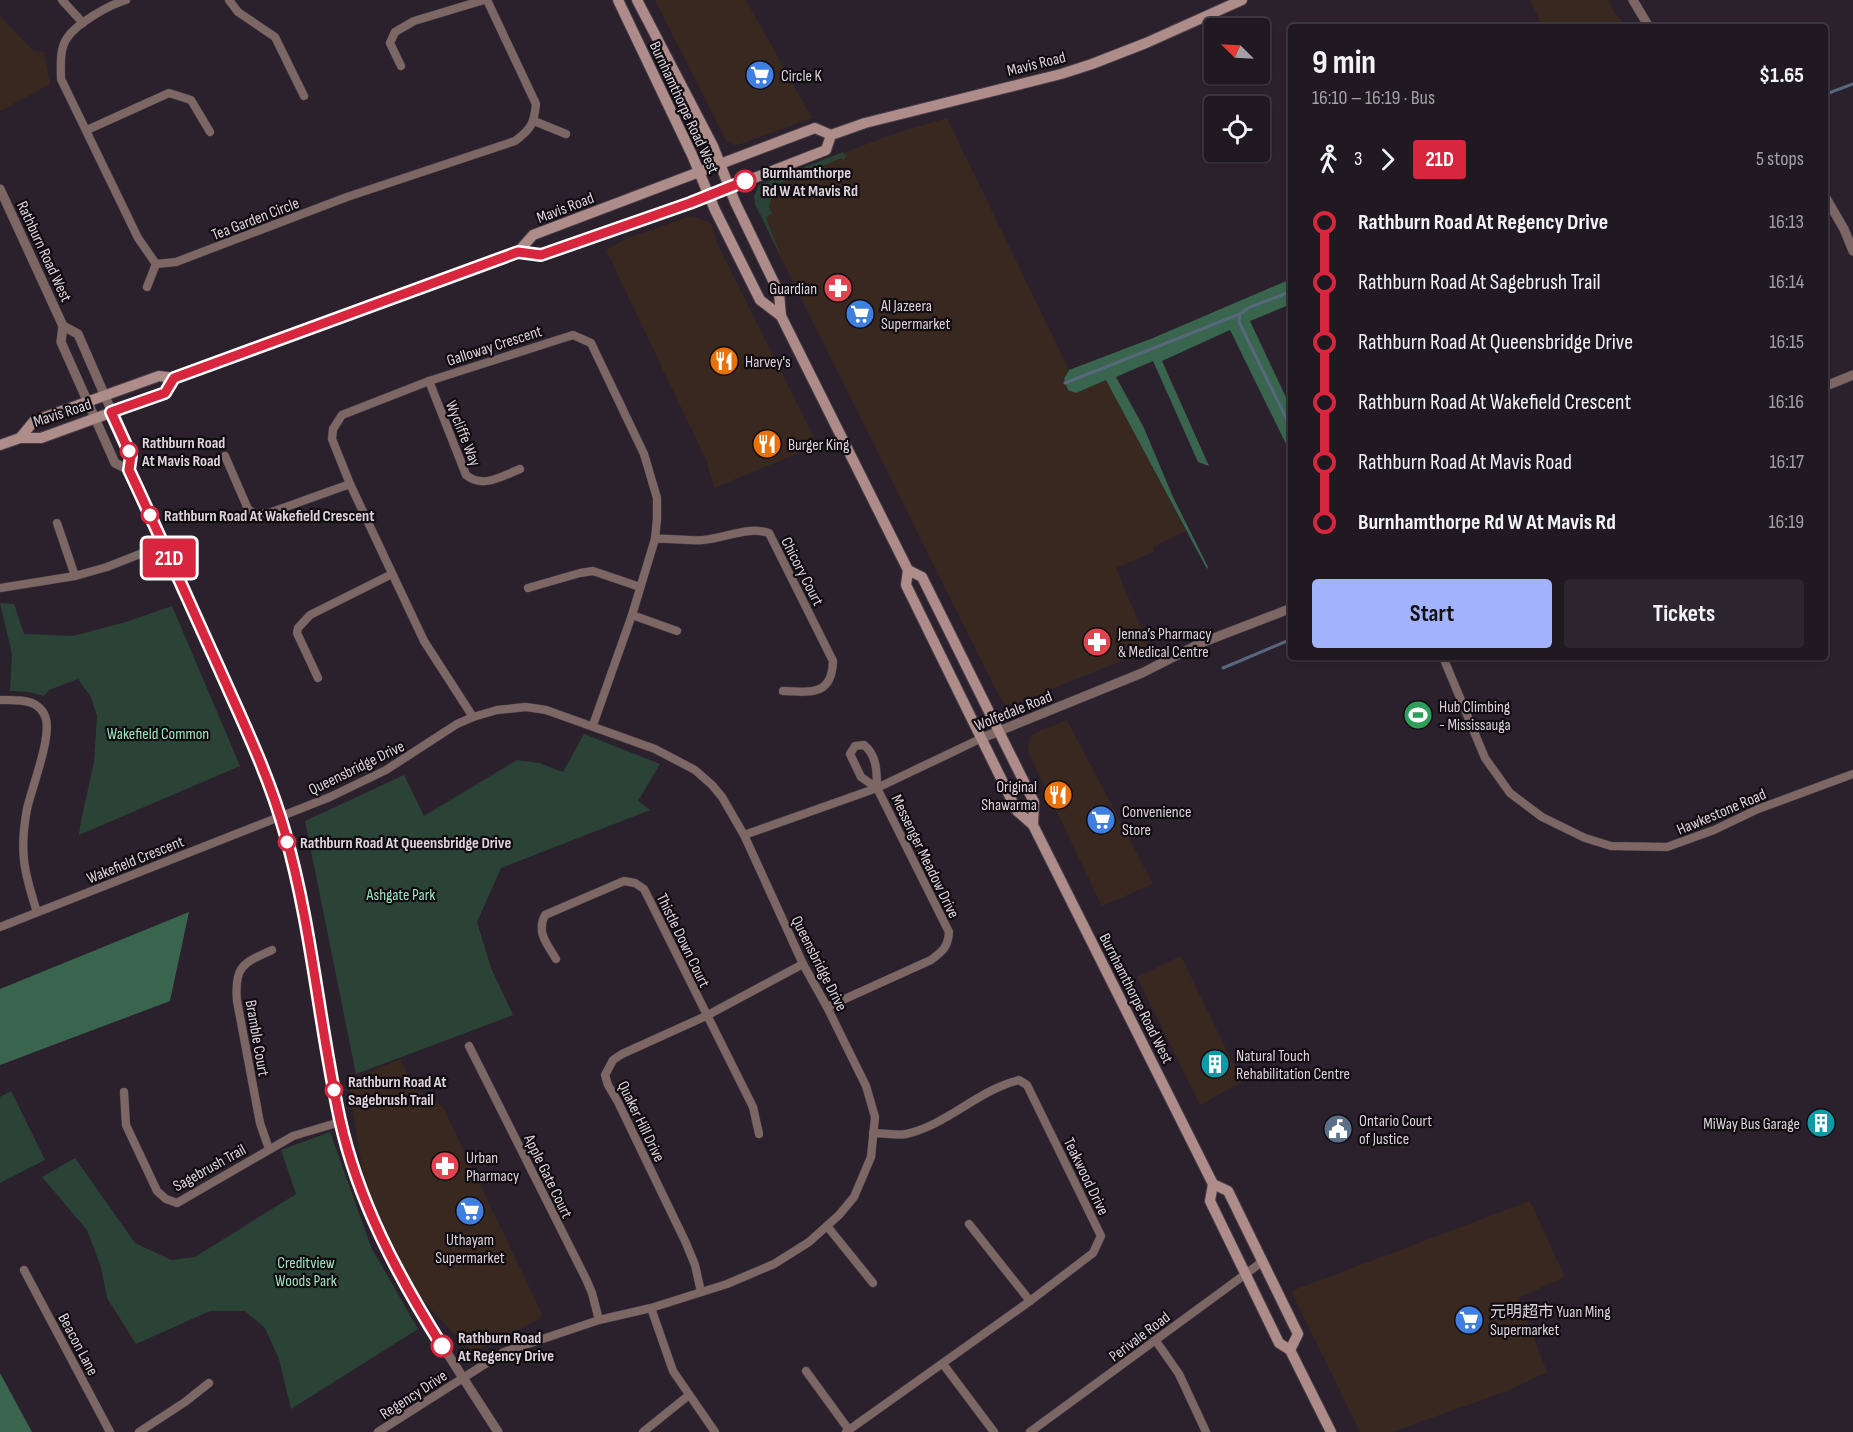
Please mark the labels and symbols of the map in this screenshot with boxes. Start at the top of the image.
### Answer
north arrow [1204,18,1270,84]
street label: Burnhamthorpe Road West [645,39,723,177]
street label: Mavis Road [1005,48,1068,81]
supermarket icon: Circle K [744,59,776,91]
place label: Circle K [781,67,822,86]
place label: Burnhamthorpe Rd W At Mavis Rd [762,164,858,201]
marker: Burnhamthorpe Rd W At Mavis Rd [734,170,756,192]
street label: Mavis Road [534,189,597,228]
street label: Tea Garden Circle [209,194,302,245]
street label: Rathburn Road West [12,198,75,305]
pharmacy icon: Guardian [822,272,854,304]
place label: Guardian [769,280,817,299]
place label: Al Jazeera Supermarket [880,297,950,334]
supermarket icon: Al Jazeera Supermarket [844,298,876,330]
street label: Galloway Crescent [444,322,545,371]
restaurant icon: Harvey's [708,345,740,377]
place label: Harvey's [745,353,791,372]
street label: Mavis Road [31,395,94,432]
street label: Wycliffe Way [441,398,484,469]
restaurant icon: Burger King [751,428,783,460]
place label: Rathburn Road At Mavis Road [141,434,225,471]
place label: Burger King [788,436,849,455]
marker: Rathburn Road At Mavis Road [120,442,138,460]
marker: Rathburn Road At Wakefield Crescent [141,506,159,524]
place label: Rathburn Road At Wakefield Crescent [164,507,375,526]
street label: Chicory Court [776,534,827,609]
line badge: 21D [134,538,204,578]
place label: Jenna’s Pharmacy & Medical Centre [1117,625,1211,662]
pharmacy icon: Jenna’s Pharmacy & Medical Centre [1081,626,1113,658]
street label: Wolfedale Road [972,687,1055,736]
place label: Hub Climbing - Mississauga [1439,698,1511,735]
sports icon: Hub Climbing - Mississauga [1402,699,1434,731]
park label: Wakefield Common [107,725,209,744]
street label: Queensbridge Drive [306,737,408,800]
place label: Original Shawarma [981,778,1037,815]
restaurant icon: Original Shawarma [1042,779,1074,811]
street label: Hawkestone Road [1674,785,1769,840]
street label: Messenger Meadow Drive [886,792,963,922]
place label: Convenience Store [1122,803,1191,840]
supermarket icon: Convenience Store [1085,804,1117,836]
street label: Wakefield Crescent [84,832,187,888]
marker: Rathburn Road At Queensbridge Drive [278,833,296,851]
place label: Rathburn Road At Queensbridge Drive [300,834,511,853]
park label: Ashgate Park [366,886,435,905]
street label: Thistle Down Court [652,891,714,991]
street label: Queensbridge Drive [787,913,851,1014]
street label: Burnhamthorpe Road West [1095,930,1177,1067]
street label: Bramble Court [240,999,273,1078]
place label: Natural Touch Rehabilitation Centre [1236,1047,1350,1084]
building icon: Natural Touch Rehabilitation Centre [1199,1048,1231,1080]
place label: Rathburn Road At Sagebrush Trail [348,1073,447,1110]
street label: Quaker Hill Drive [613,1078,668,1165]
marker: Rathburn Road At Sagebrush Trail [325,1081,343,1099]
building icon: MiWay Bus Garage [1805,1107,1837,1139]
place label: Ontario Court of Justice [1359,1112,1432,1149]
public building icon: Ontario Court of Justice [1322,1113,1354,1145]
place label: MiWay Bus Garage [1703,1115,1800,1134]
street label: Apple Gate Court [519,1131,576,1222]
street label: Teakwood Drive [1059,1135,1112,1218]
street label: Sagebrush Trail [170,1140,250,1196]
place label: Urban Pharmacy [466,1149,519,1186]
pharmacy icon: Urban Pharmacy [429,1150,461,1182]
supermarket icon: Uthayam Supermarket [454,1195,486,1227]
place label: Uthayam Supermarket [435,1231,505,1268]
park label: Creditview Woods Park [275,1254,337,1291]
place label: 元明超市 Yuan Ming Supermarket [1490,1303,1611,1340]
supermarket icon: 元明超市 Yuan Ming Supermarket [1453,1304,1485,1336]
street label: Perivale Road [1106,1308,1174,1366]
street label: Beacon Lane [53,1310,102,1379]
place label: Rathburn Road At Regency Drive [457,1329,554,1366]
marker: Rathburn Road At Regency Drive [431,1335,453,1357]
street label: Regency Drive [377,1367,451,1424]

